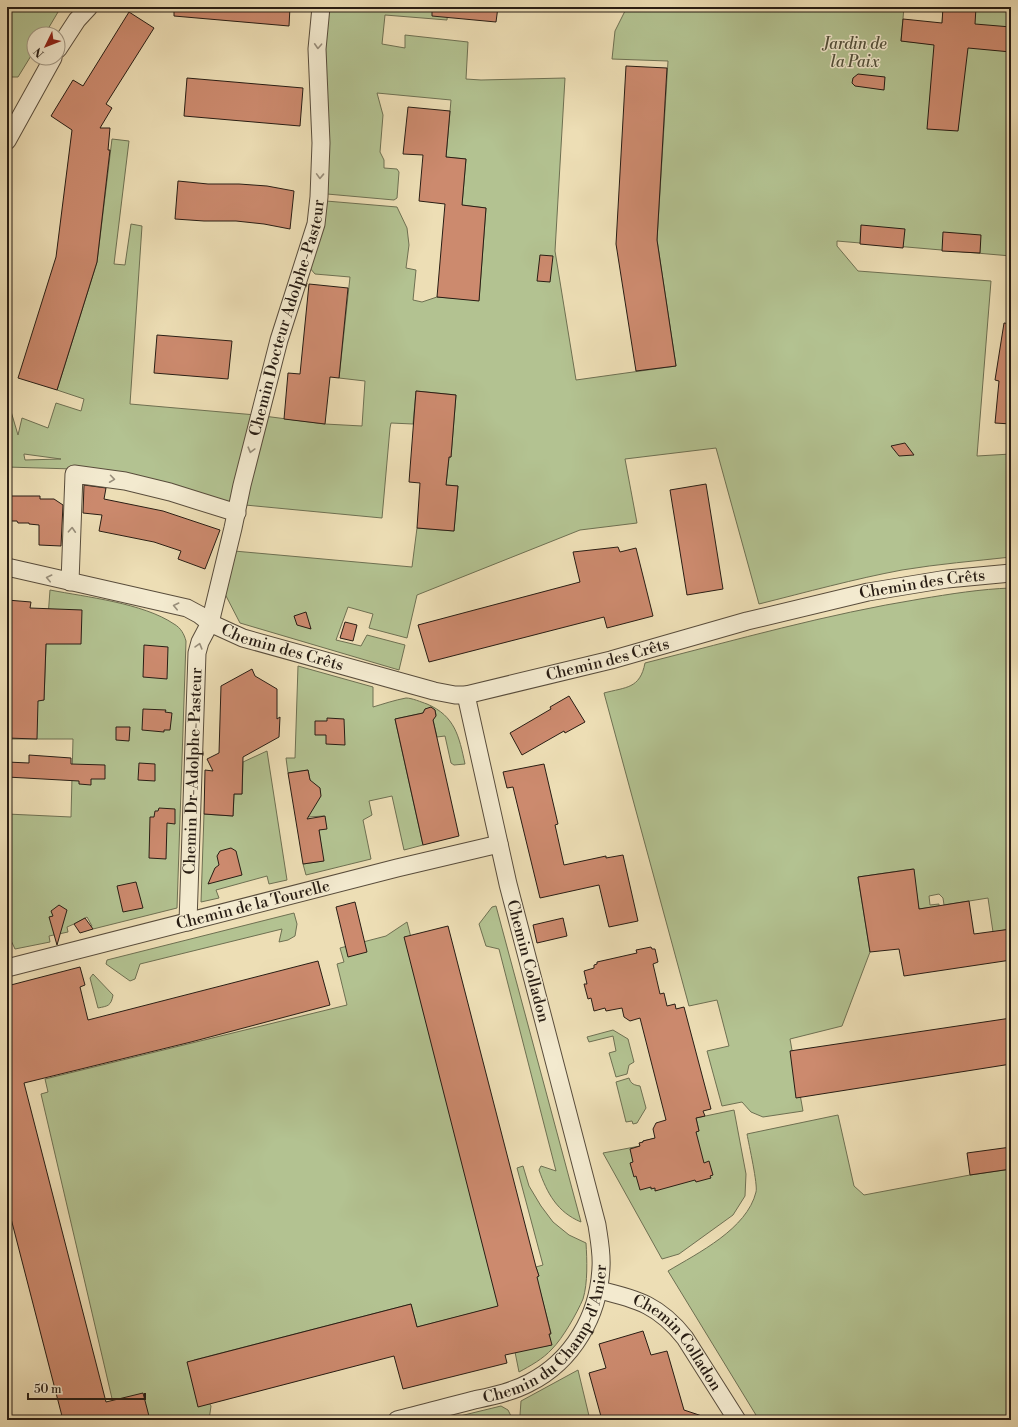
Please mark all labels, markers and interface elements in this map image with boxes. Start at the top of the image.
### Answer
north arrow [26,26,66,66]
park label: Jardin de la Paix [821,34,887,72]
one-way arrow [314,43,322,49]
text: N [31,44,48,60]
one-way arrow [315,173,324,179]
street label: Chemin Docteur Adolphe-Pasteur [245,198,329,438]
one-way arrow [247,447,255,454]
one-way arrow [109,474,115,483]
one-way arrow [68,527,76,533]
street label: Chemin des Crêts [857,565,986,604]
one-way arrow [45,574,52,582]
one-way arrow [172,602,179,610]
street label: Chemin des Crêts [218,619,346,675]
street label: Chemin des Crêts [544,634,672,685]
one-way arrow [194,642,203,649]
street label: Chemin Dr-Adolphe-Pasteur [180,667,207,875]
street label: Chemin de la Tourelle [174,876,332,934]
street label: Chemin Colladon [502,898,554,1025]
street label: Chemin du Champ-d'Anier [481,1264,611,1408]
street label: Chemin Colladon [630,1290,726,1395]
scale bar [28,1375,145,1401]
text: 50 m [34,1382,62,1397]

